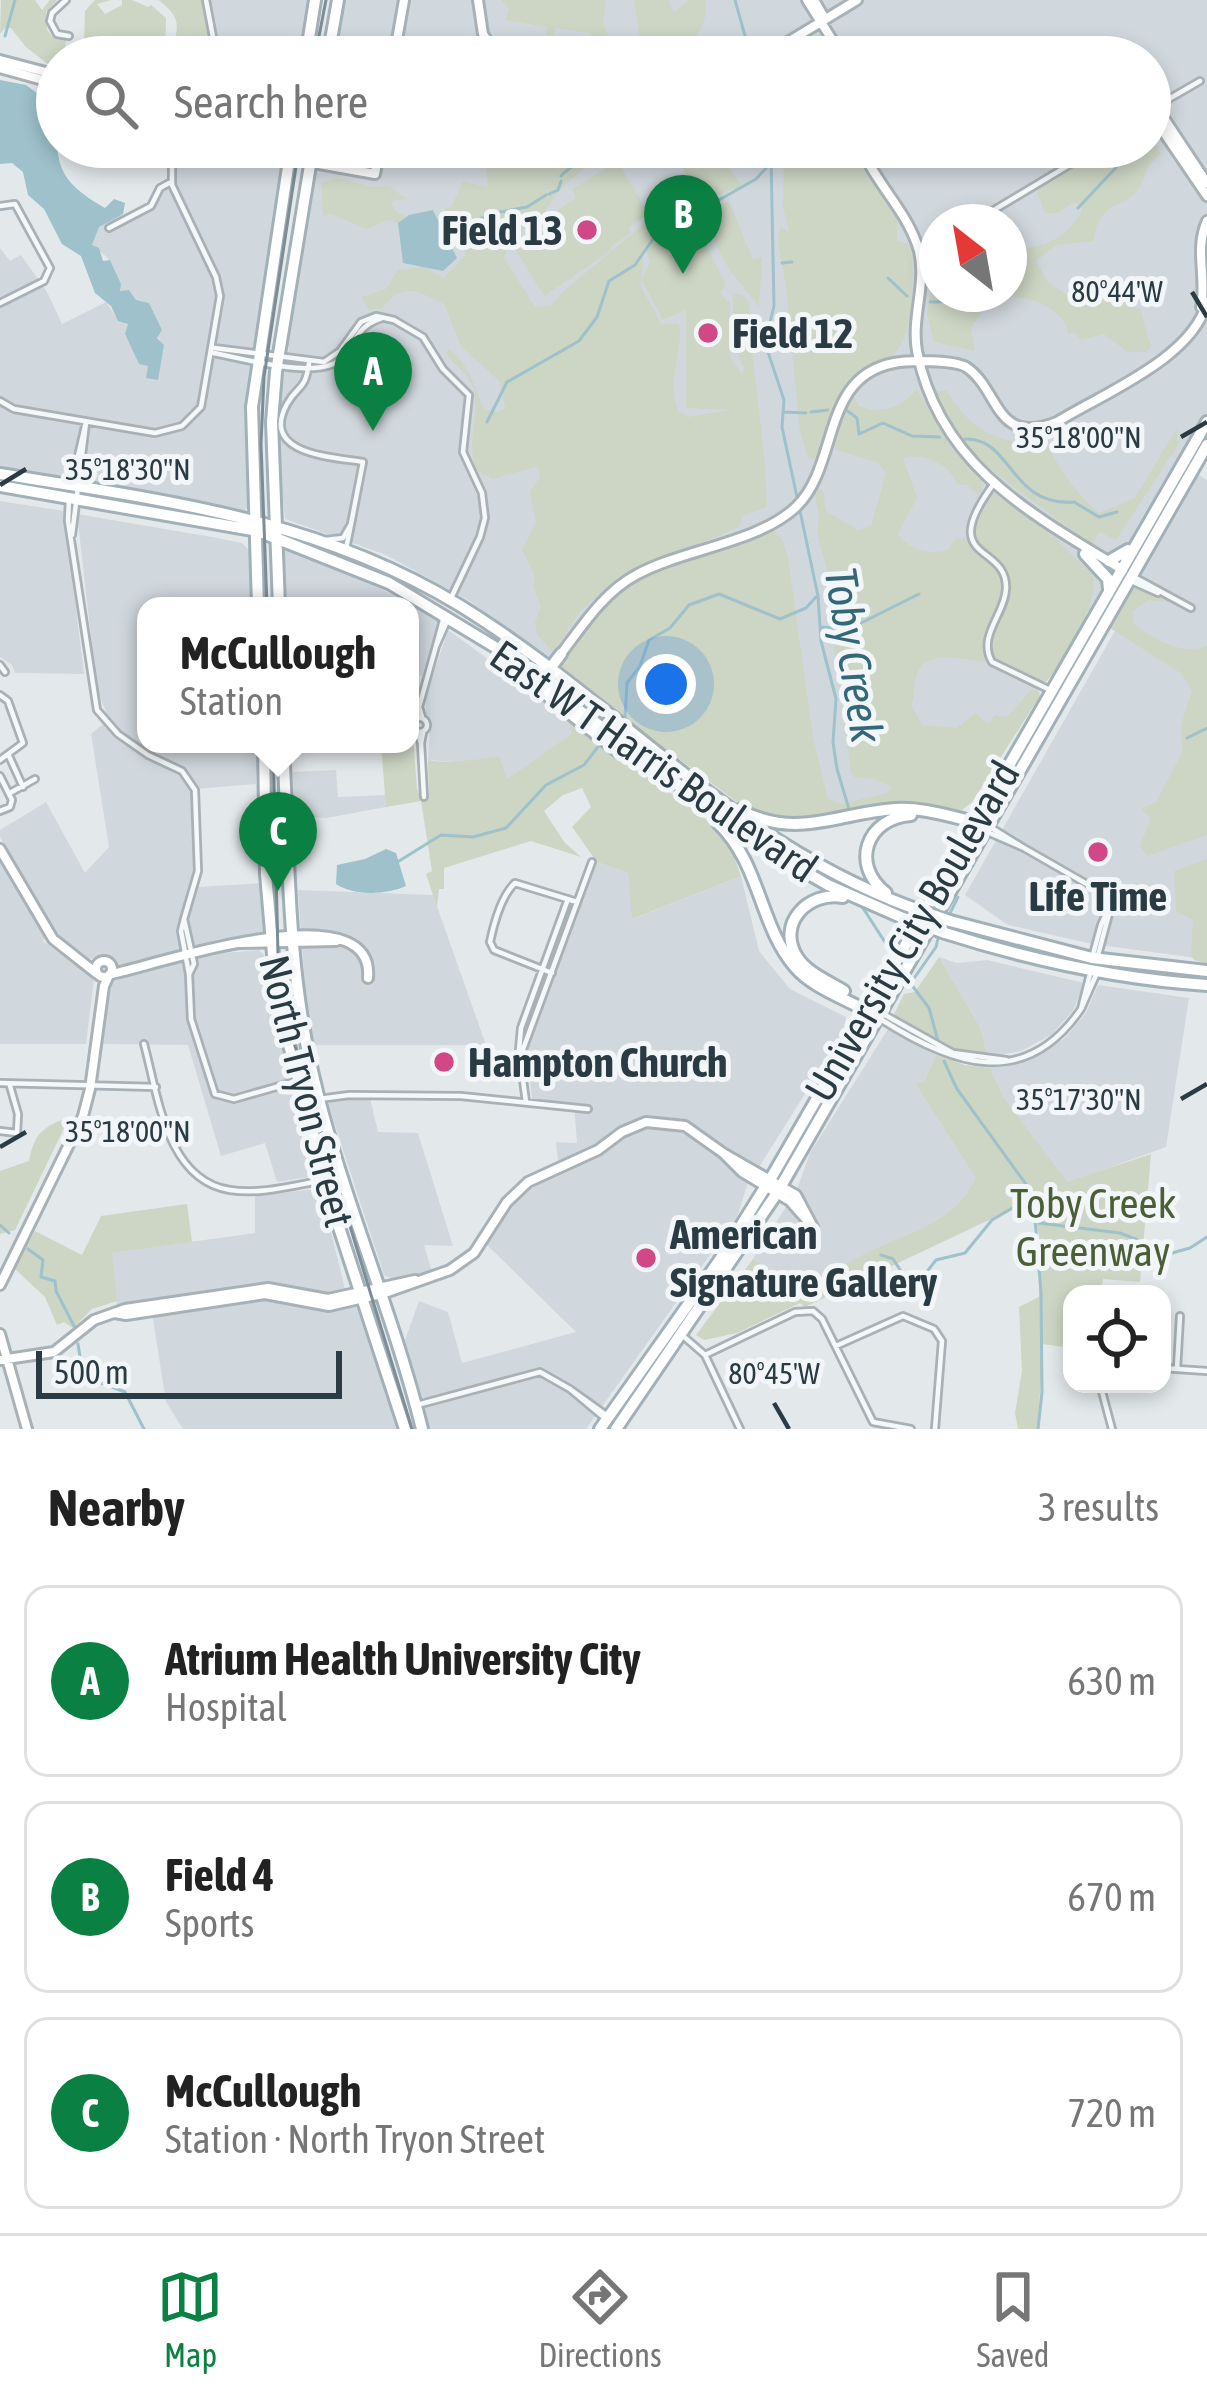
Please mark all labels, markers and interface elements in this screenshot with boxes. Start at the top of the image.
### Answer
search box [36,36,1171,168]
icon: search [78,69,144,135]
text: Search here [174,76,368,128]
pin: B [644,175,722,274]
north arrow [919,204,1027,312]
place label: Field 13 [441,206,563,254]
marker: Field 13 [574,217,600,243]
text: 80°44'W [1071,274,1163,308]
place label: Field 12 [732,309,854,357]
marker: Field 12 [695,320,721,346]
pin: A [334,332,412,431]
text: 35°18'00"N [1016,420,1142,454]
text: 35°18'30"N [65,452,191,486]
water label: Toby Creek [815,564,894,747]
popup [137,597,419,753]
text: McCullough [180,627,376,679]
street label: East W T Harris Boulevard [482,630,826,892]
your location [636,654,696,714]
text: Station [180,679,283,723]
street label: University City Boulevard [795,752,1029,1110]
pin: C [239,792,317,891]
marker: Life Time [1085,839,1111,865]
place label: Life Time [1029,872,1167,920]
street label: North Tryon Street [250,950,364,1232]
place label: Hampton Church [468,1038,727,1086]
marker: Hampton Church [431,1049,457,1075]
text: 35°17'30"N [1016,1082,1142,1116]
text: 35°18'00"N [65,1114,191,1148]
park label: Toby Creek Greenway [1010,1179,1176,1275]
place label: American Signature Gallery [669,1210,938,1306]
marker: American Signature Gallery [633,1245,659,1271]
map controls [1063,1285,1171,1393]
button: locate [1063,1285,1171,1393]
scale bar [36,1345,342,1398]
text: 500 m [54,1353,129,1391]
text: 80°45'W [728,1356,820,1390]
text: Nearby [48,1478,185,1537]
text: 3 results [1038,1485,1159,1529]
text: Atrium Health University City [165,1633,641,1685]
text: A [80,1659,100,1703]
text: 630 m [1068,1659,1156,1703]
text: Hospital [165,1685,287,1729]
text: Field 4 [165,1849,274,1901]
text: B [81,1875,99,1919]
text: 670 m [1068,1875,1156,1919]
text: Sports [165,1901,254,1945]
text: McCullough [165,2065,361,2117]
text: C [81,2091,99,2135]
text: 720 m [1068,2091,1156,2135]
text: Station · North Tryon Street [165,2117,545,2161]
tab: Map [157,2264,223,2374]
tab: Directions [538,2264,662,2374]
tab: Saved [977,2264,1049,2374]

